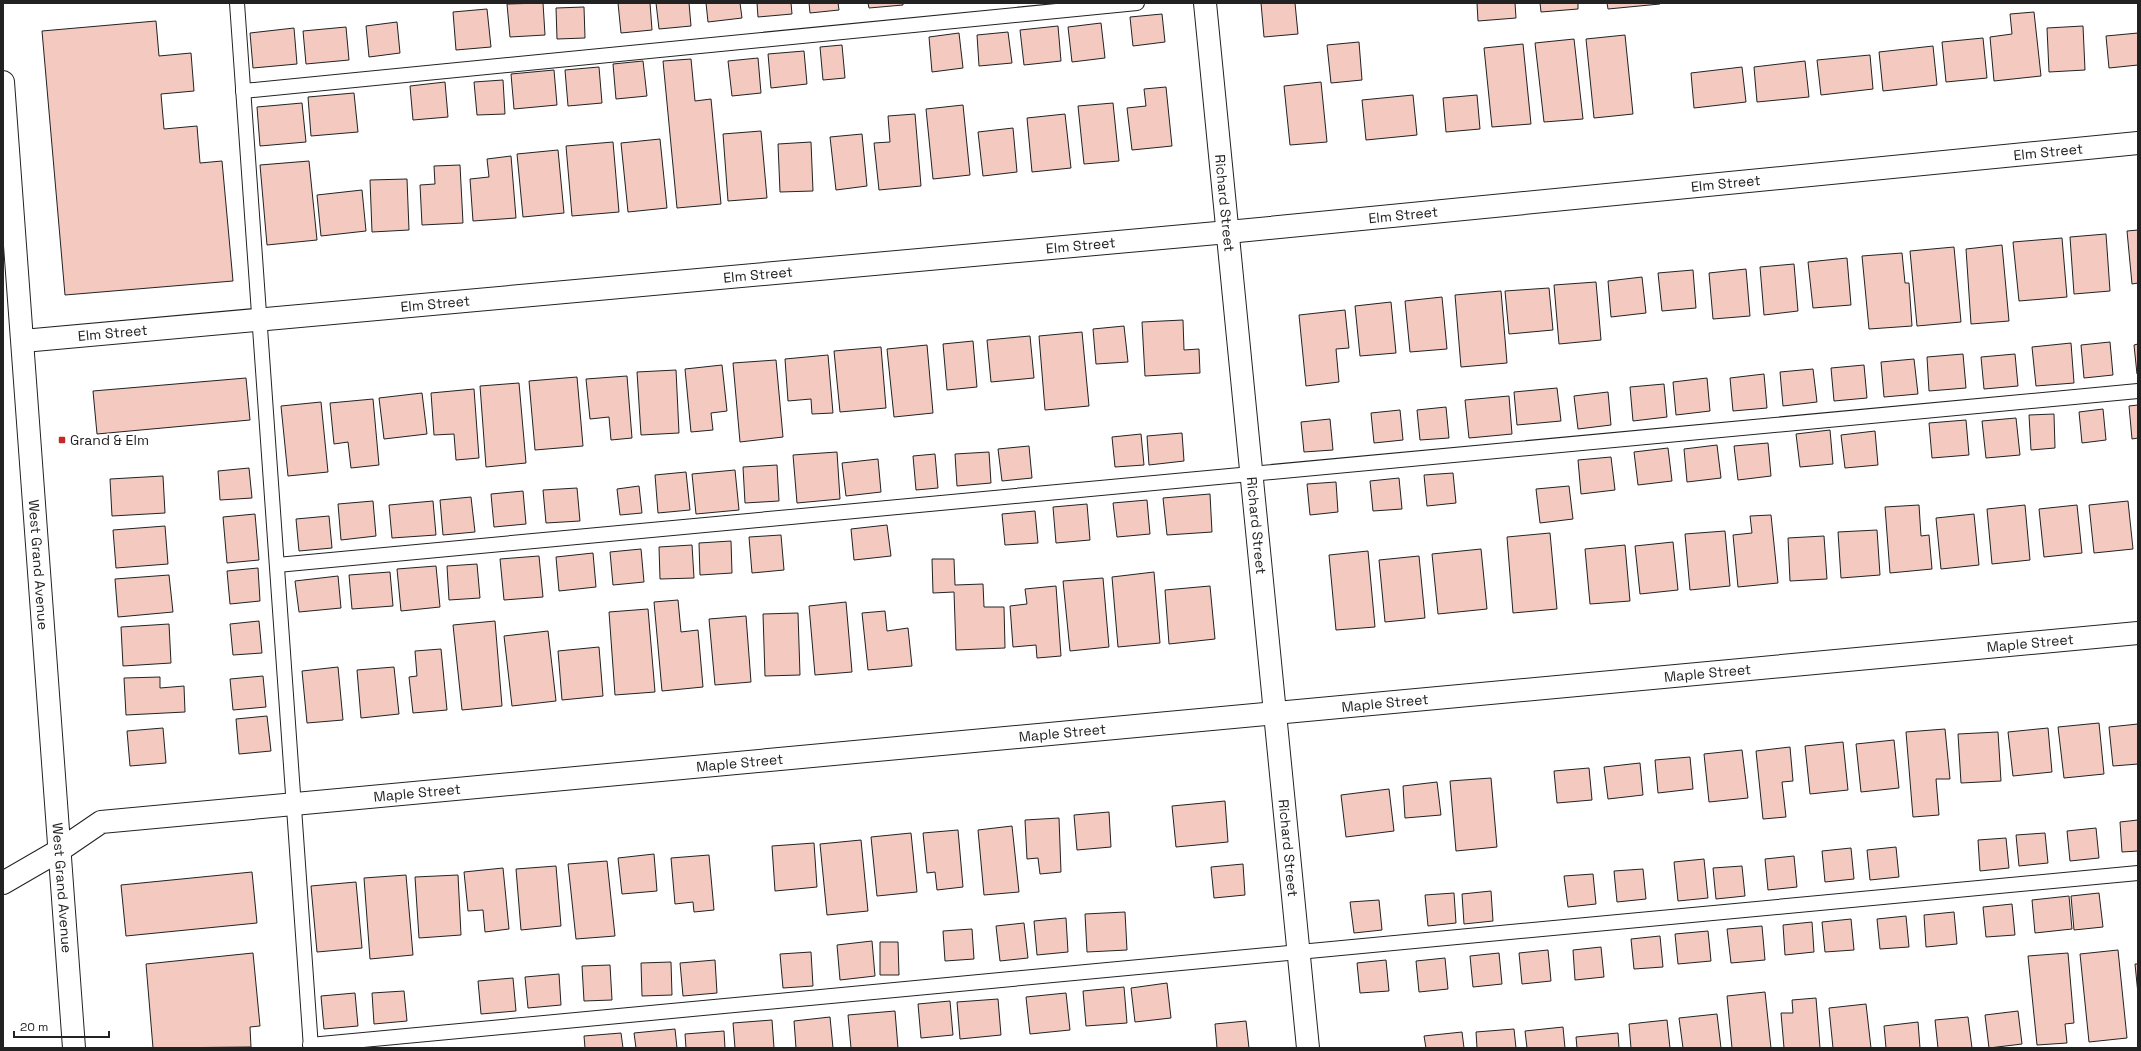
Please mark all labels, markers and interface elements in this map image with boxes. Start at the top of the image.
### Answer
street label: Elm Street [2013,139,2084,164]
street label: Richard Street [1211,153,1238,253]
street label: Elm Street [1690,171,1761,196]
street label: Elm Street [1368,203,1439,227]
street label: Elm Street [1045,233,1116,257]
street label: Elm Street [722,262,794,287]
street label: Elm Street [400,292,471,316]
street label: Elm Street [77,321,148,345]
place label: Grand & Elm [70,431,149,449]
marker: Grand & Elm [57,435,67,445]
street label: Richard Street [1243,476,1270,575]
street label: West Grand Avenue [25,499,52,630]
street label: Maple Street [1986,630,2075,656]
street label: Maple Street [1663,660,1752,686]
street label: Maple Street [1341,690,1429,716]
street label: Maple Street [1018,720,1107,746]
street label: Maple Street [695,750,784,776]
street label: Maple Street [373,780,461,806]
street label: Richard Street [1275,798,1302,897]
street label: West Grand Avenue [48,822,76,954]
scale bar [14,1013,109,1039]
text: 20 m [20,1019,48,1035]

